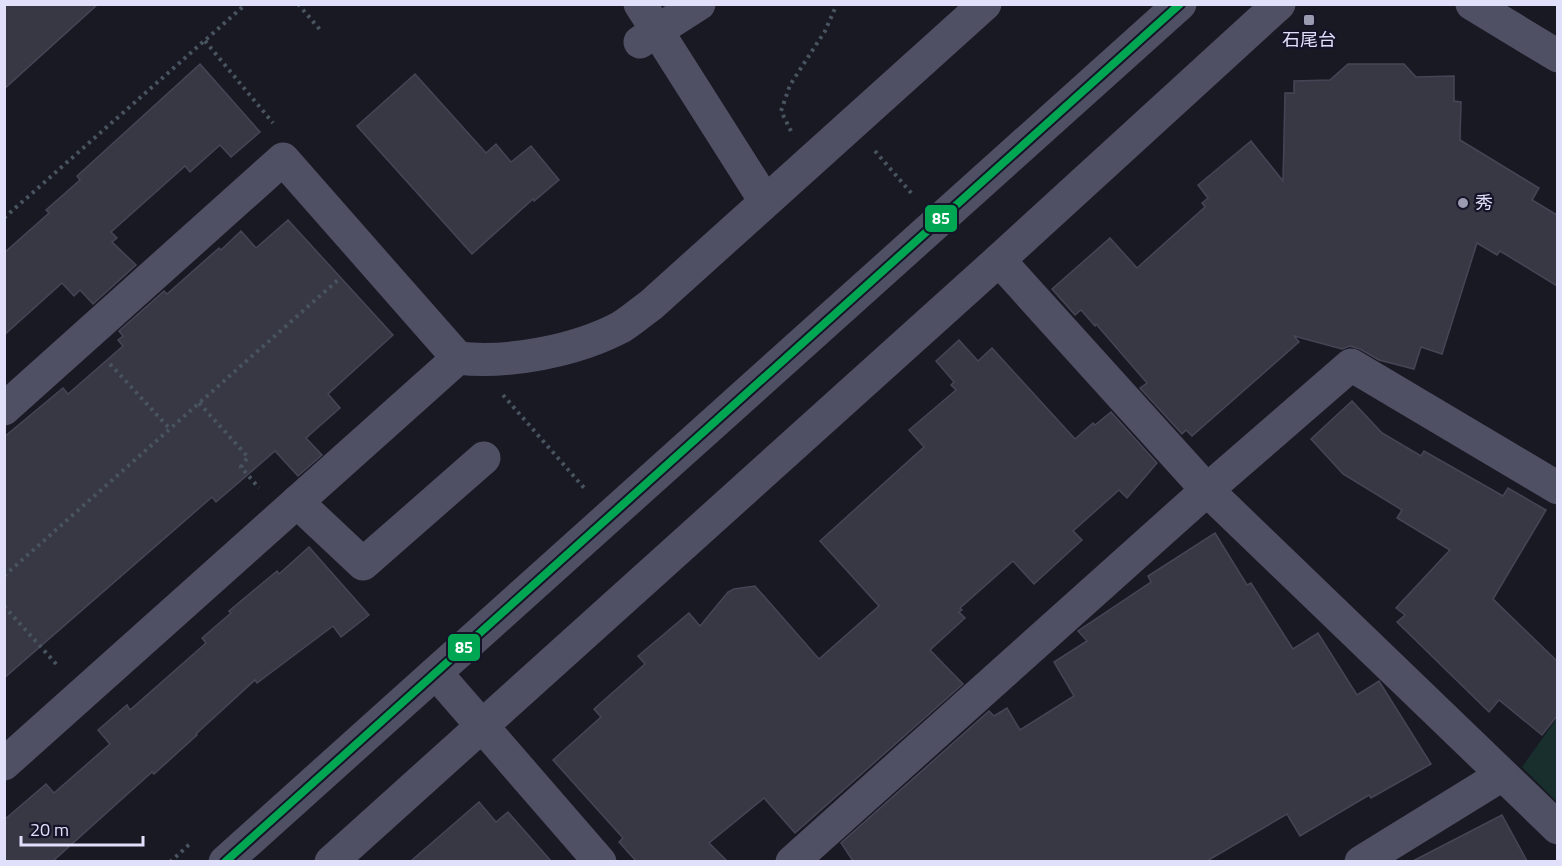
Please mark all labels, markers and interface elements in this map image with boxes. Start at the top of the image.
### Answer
marker: 石尾台 [1302,13,1316,27]
place label: 石尾台 [1282,26,1336,53]
place label: 秀 [1475,189,1493,216]
marker: 秀 [1456,196,1470,210]
line badge: 85 [924,204,958,233]
text: 85 [932,206,950,230]
line badge: 85 [447,633,481,662]
text: 85 [455,635,473,659]
scale bar [21,809,142,847]
text: 20 m [30,816,69,843]

